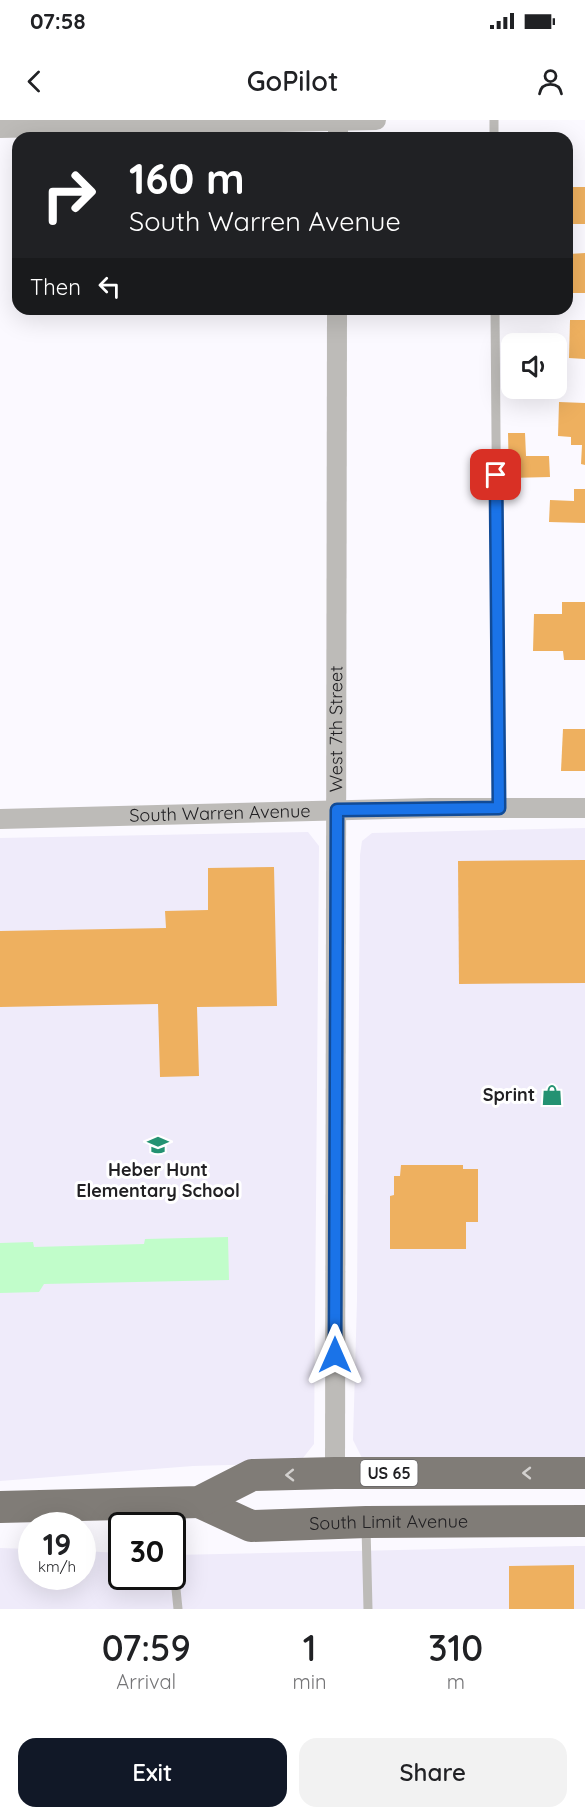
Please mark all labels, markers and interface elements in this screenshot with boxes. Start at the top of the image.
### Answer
text: 07:58 [30,7,85,35]
text: GoPilot [247,64,338,98]
icon: back [18,65,51,98]
icon: person [534,65,567,98]
text: 160 m [129,152,245,205]
icon: right [30,156,108,234]
text: South Warren Avenue [129,204,401,238]
icon: left [93,270,126,303]
text: Then [30,273,81,301]
map controls [501,333,567,399]
button: sound [501,333,567,399]
pin [470,449,521,500]
icon: arrive [479,458,512,491]
street label: West 7th Street [324,666,347,792]
street label: South Warren Avenue [129,799,311,827]
place label: Sprint [483,1083,535,1106]
shop icon: Sprint [540,1083,564,1107]
school or university icon: Heber Hunt Elementary School [146,1133,170,1157]
place label: Heber Hunt Elementary School [76,1158,240,1202]
position arrow [303,1323,367,1387]
road number: US 65 [360,1460,418,1486]
one-way arrow [522,1467,531,1479]
one-way arrow [285,1468,294,1481]
street label: South Limit Avenue [309,1510,468,1535]
speed limit sign: 30 [108,1512,186,1590]
text: 19 [43,1525,71,1563]
text: km/h [38,1557,76,1576]
text: 07:59 [102,1625,191,1670]
text: 1 [303,1625,316,1670]
text: 310 [428,1625,483,1670]
text: Arrival [116,1669,176,1694]
text: min [293,1669,327,1694]
text: m [447,1669,465,1694]
button: Exit [18,1738,287,1807]
button: Share [299,1738,567,1807]

